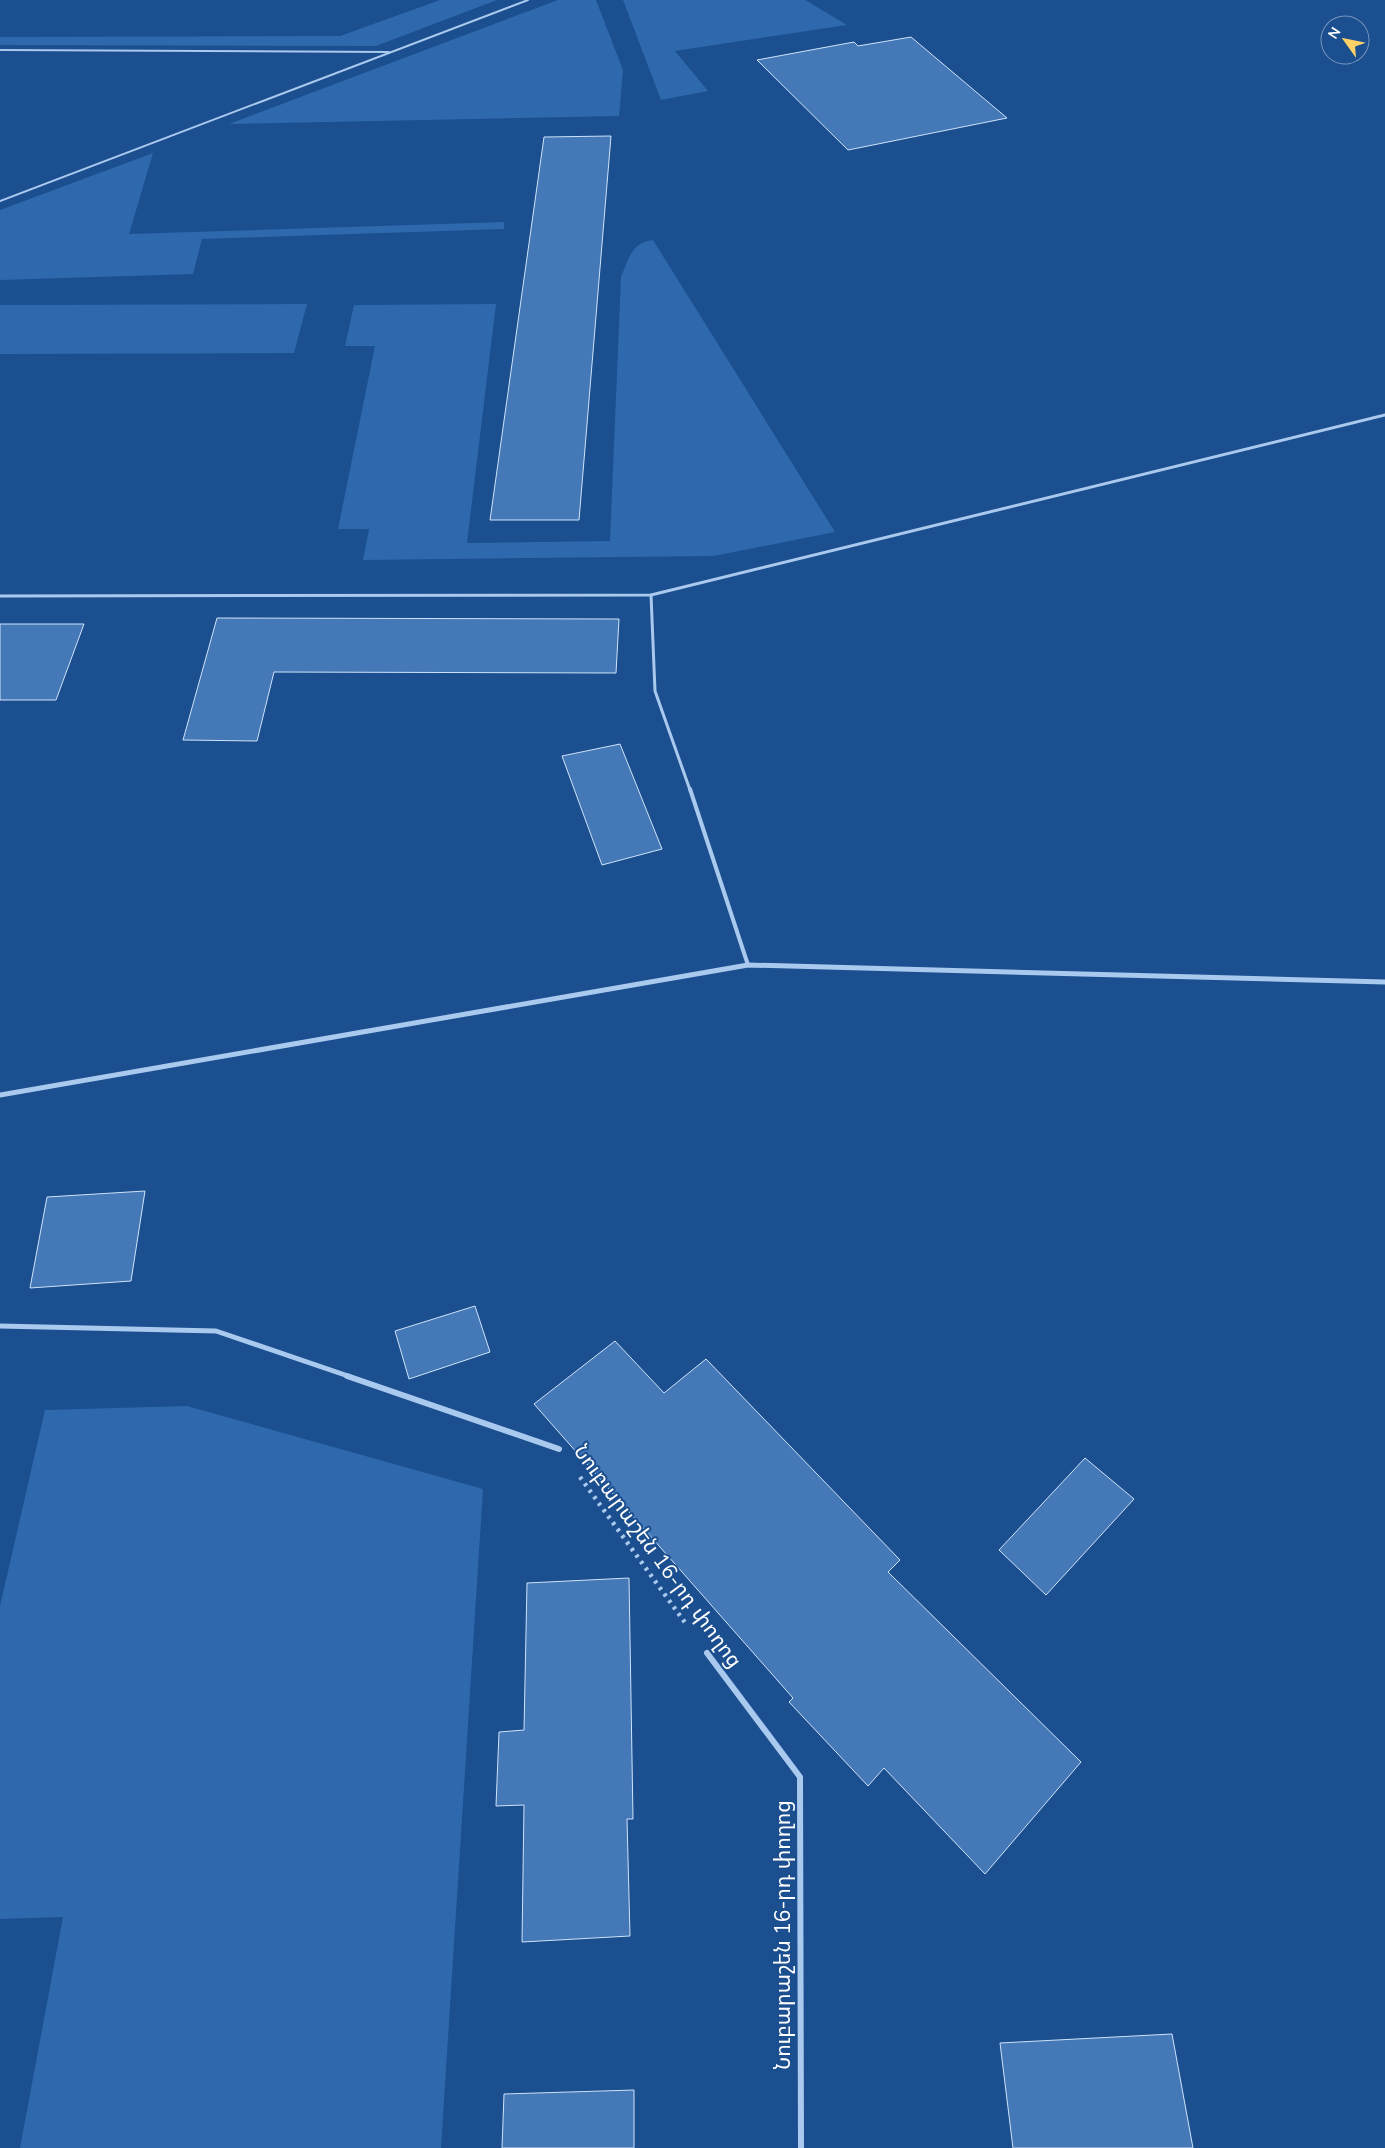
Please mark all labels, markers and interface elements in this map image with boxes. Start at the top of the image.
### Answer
north arrow [1320,15,1370,65]
text: N [1324,24,1345,43]
street label: Նուբարաշեն 16-րդ փողոց [567,1439,749,1673]
street label: Նուբարաշեն 16-րդ փողոց [769,1800,797,2070]

